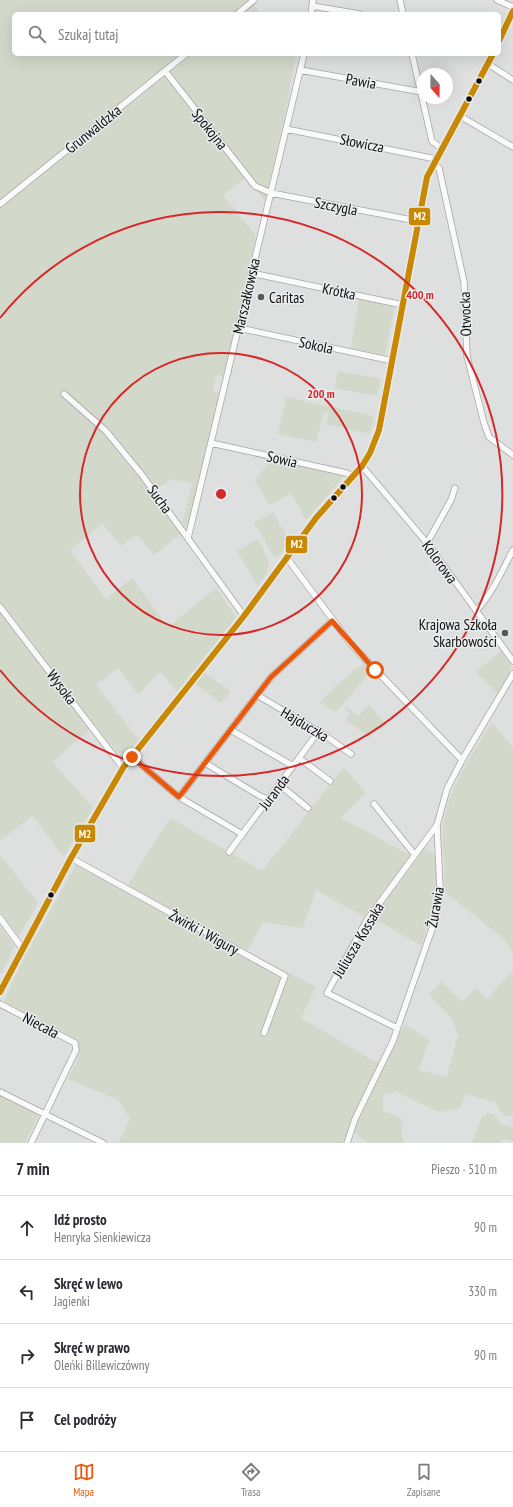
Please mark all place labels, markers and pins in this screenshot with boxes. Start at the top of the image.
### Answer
unlabelled marker [474,76,484,86]
unlabelled marker [464,94,474,104]
place label: Caritas [269,288,304,307]
marker: Caritas [256,292,266,302]
unlabelled marker [338,482,348,492]
centre of rings [214,487,228,501]
unlabelled marker [329,493,339,503]
place label: Krajowa Szkoła Skarbowości [419,615,497,651]
marker: Krajowa Szkoła Skarbowości [500,628,510,638]
unlabelled marker [46,890,56,900]

